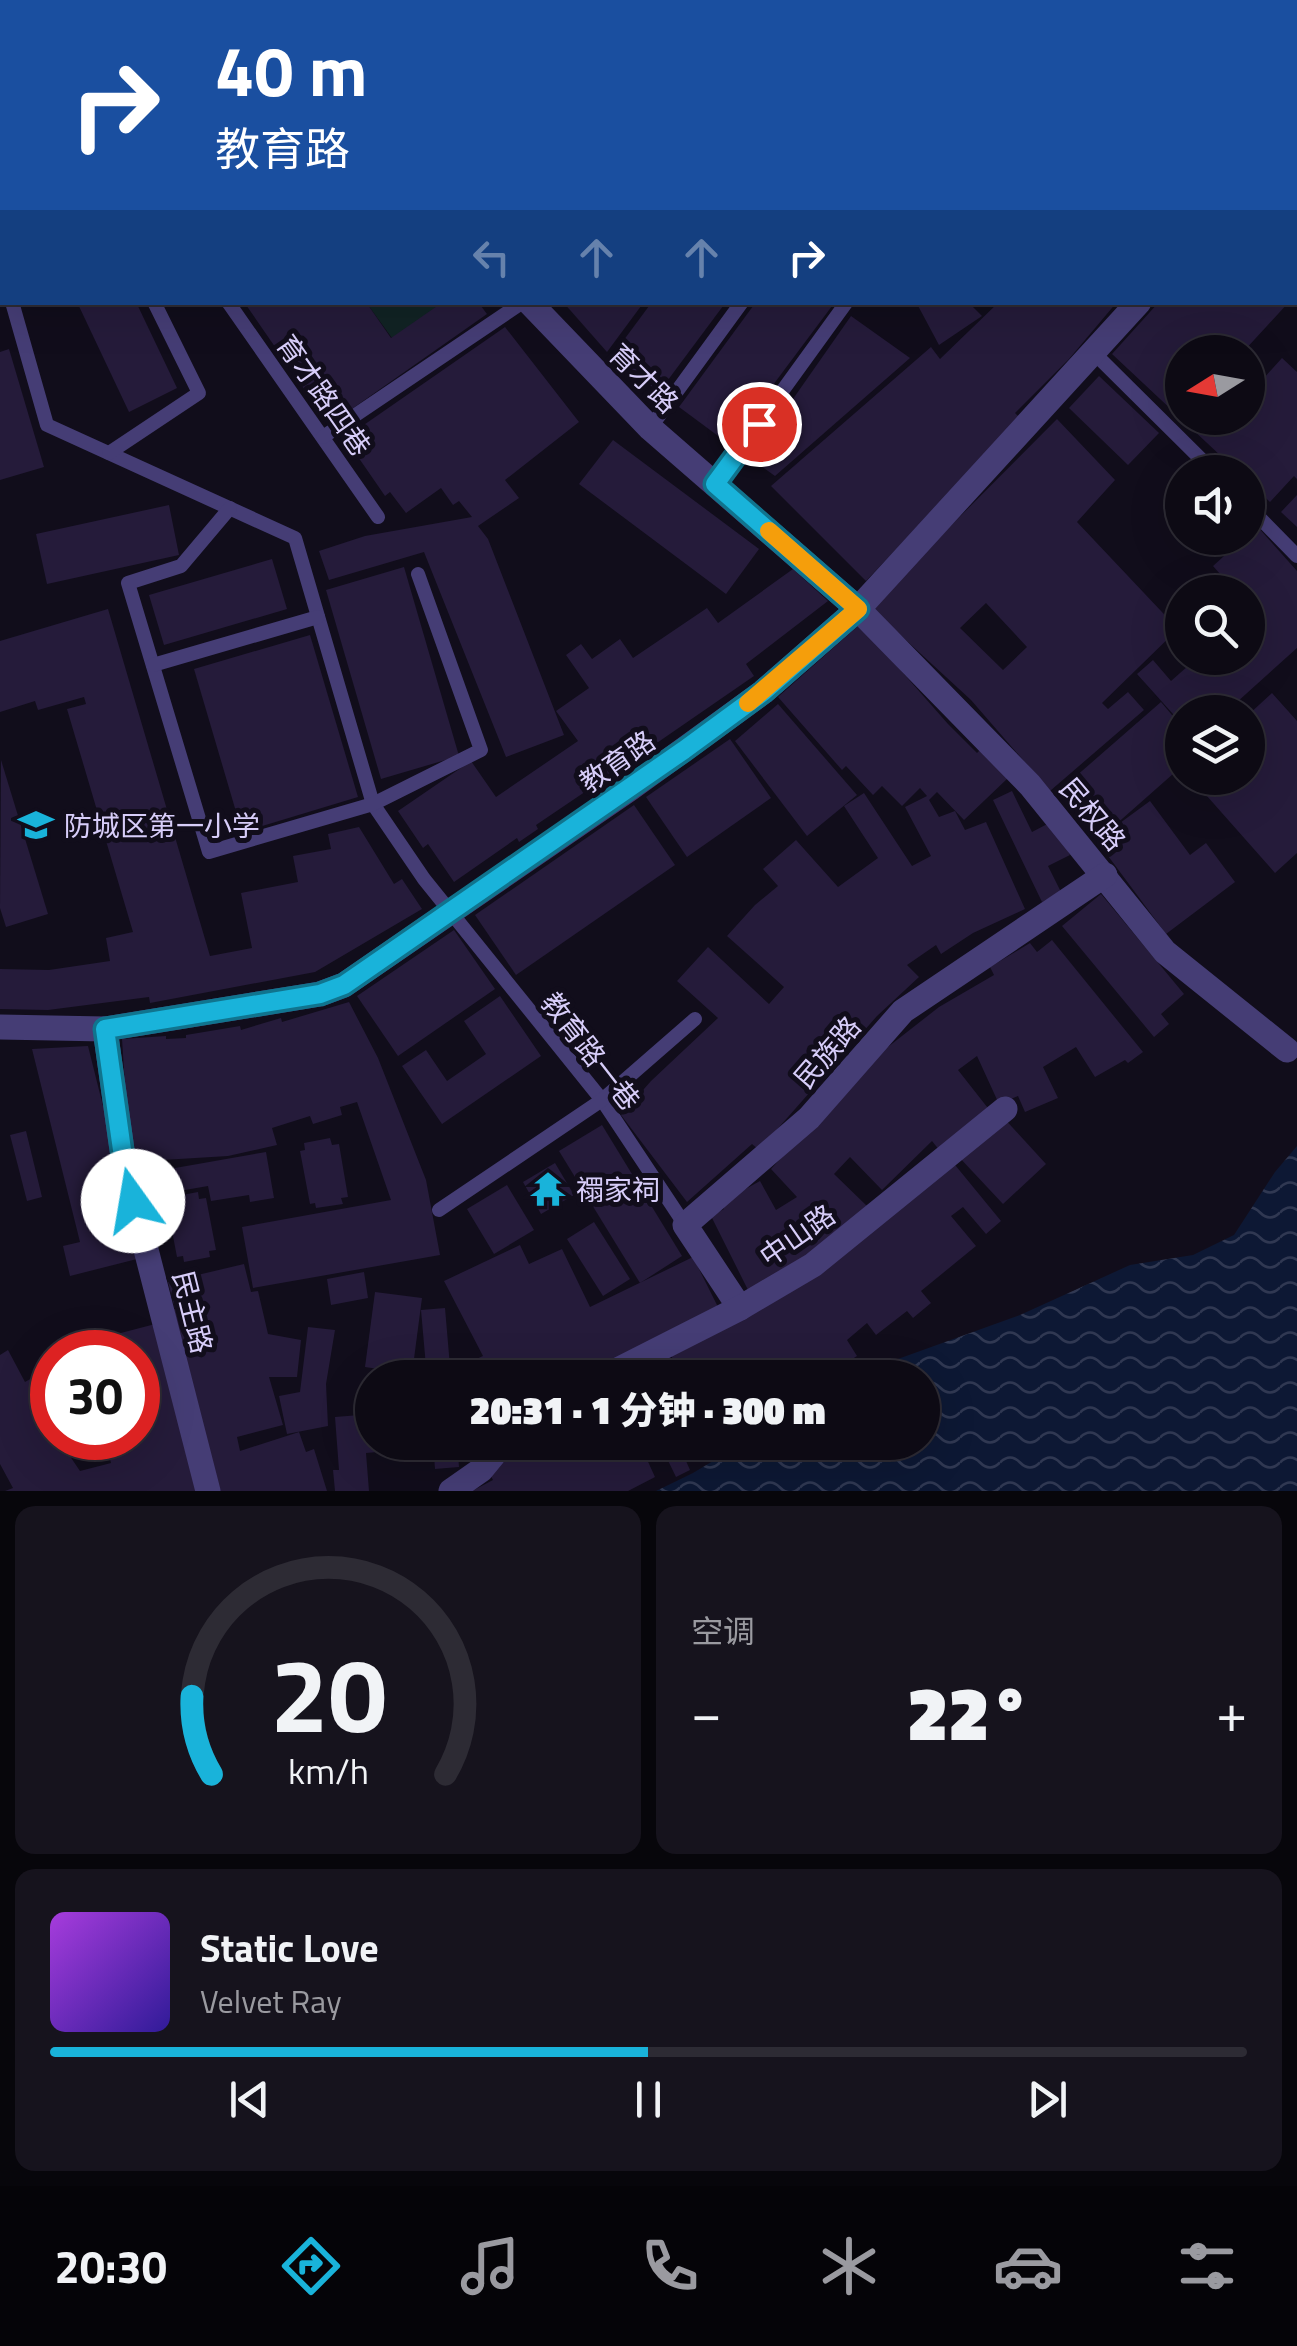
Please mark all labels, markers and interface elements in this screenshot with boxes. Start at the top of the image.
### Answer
text: 40 m [215,17,368,123]
icon: right [50,40,180,170]
text: 教育路 [215,114,350,182]
icon: left [464,230,519,285]
icon: ahead [569,230,624,285]
icon: ahead [674,230,729,285]
icon: right [779,230,834,285]
street label: 育才路四巷 [266,325,382,465]
street label: 育才路 [599,333,689,423]
north arrow [1165,335,1265,435]
map controls [1165,335,1265,795]
pin [717,382,802,467]
icon: arrive [732,397,787,452]
button: sound [1165,455,1265,555]
button: search [1165,575,1265,675]
button: layers [1165,695,1265,795]
street label: 教育路 [570,719,664,803]
street label: 民权路 [1050,768,1136,860]
place label: 防城区第一小学 [64,804,260,847]
school or university icon: 防城区第一小学 [17,806,55,844]
street label: 教育路一巷 [531,983,651,1119]
street label: 民族路 [783,1006,871,1098]
position arrow [81,1149,185,1253]
place label: 禤家祠 [576,1168,660,1211]
temple icon: 禤家祠 [529,1170,567,1208]
street label: 中山路 [750,1193,844,1277]
street label: 民主路 [162,1266,224,1358]
speed limit sign: 30 [30,1330,160,1460]
text: 20:31 · 1 分钟 · 300 m [469,1381,826,1439]
text: 空调 [691,1607,755,1655]
text: 20 [270,1614,386,1772]
text: 22° [907,1655,1031,1769]
text: − [691,1670,722,1753]
text: + [1216,1670,1247,1753]
text: km/h [288,1743,368,1798]
text: Static Love [200,1919,379,1977]
text: Velvet Ray [200,1977,342,2025]
icon: previous [222,2072,277,2127]
icon: pause [621,2072,676,2127]
icon: next [1020,2072,1075,2127]
icon: directions [276,2231,346,2301]
icon: music [455,2231,525,2301]
icon: phone [635,2231,705,2301]
icon: climate [814,2231,884,2301]
icon: car [993,2231,1063,2301]
icon: filters [1172,2231,1242,2301]
text: 20:30 [55,2232,167,2300]

